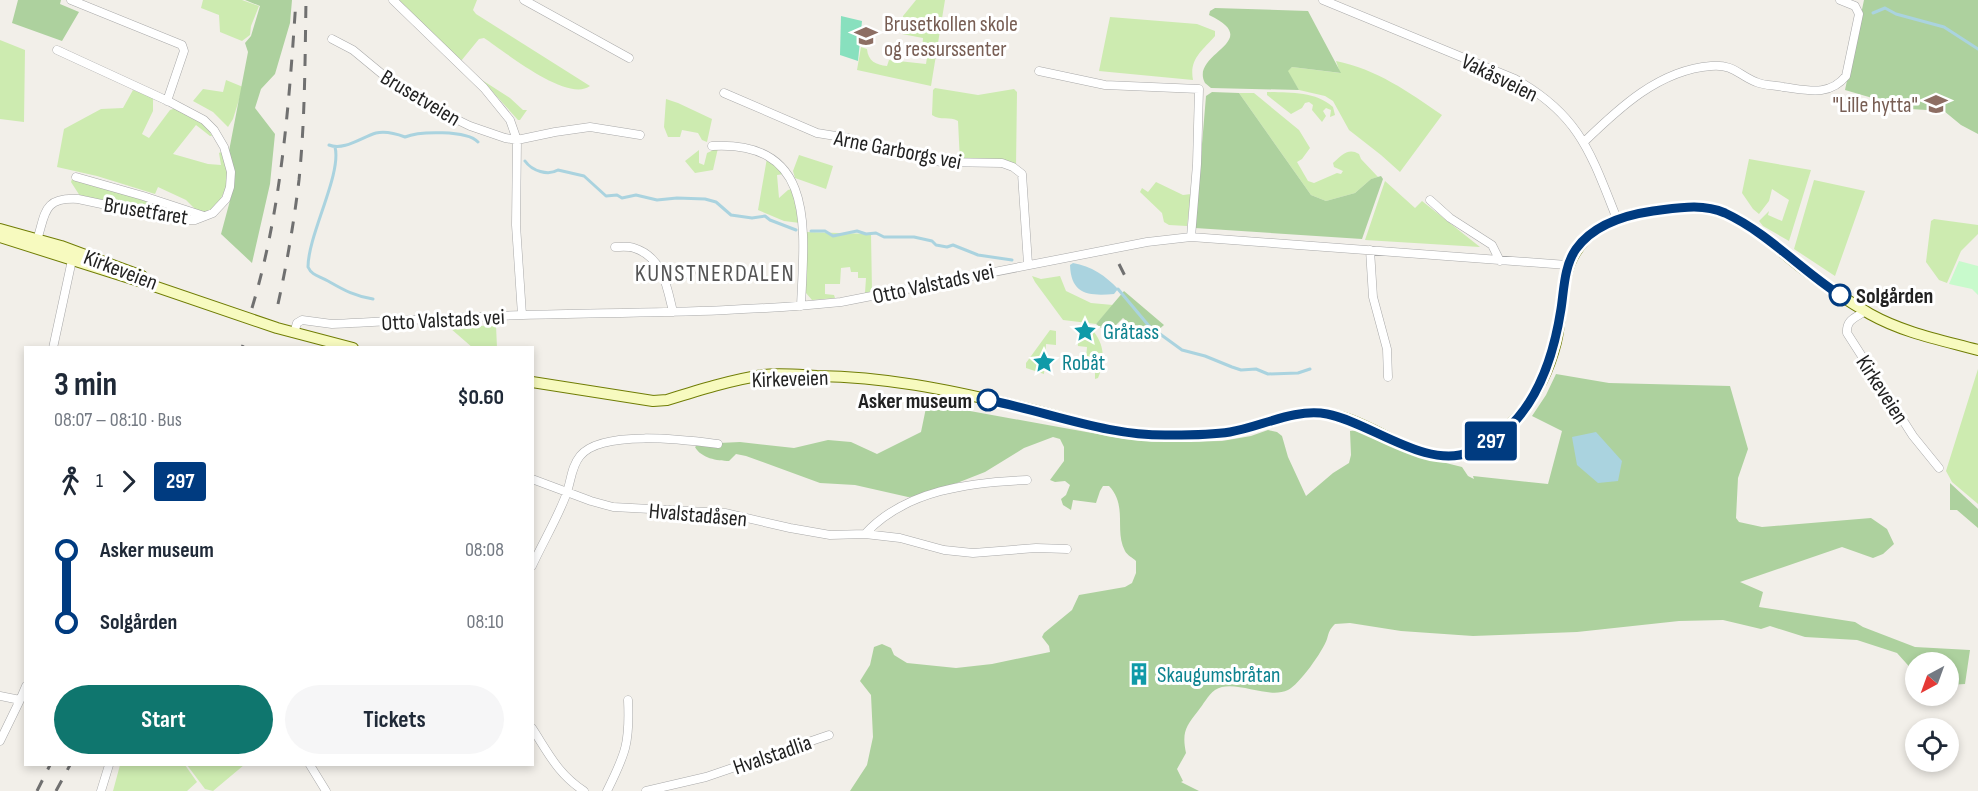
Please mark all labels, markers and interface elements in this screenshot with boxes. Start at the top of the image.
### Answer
place label: Brusetkollen skole og ressurssenter [884,11,1018,63]
school or university icon: Brusetkollen skole og ressurssenter [853,23,879,49]
street label: Vakåsveien [1457,48,1542,108]
street label: Brusetveien [375,64,465,133]
school or university icon: "Lille hytta" [1923,91,1949,117]
place label: "Lille hytta" [1833,92,1918,119]
street label: Arne Garborgs vei [831,125,964,176]
street label: Brusetfaret [102,192,190,231]
street label: Kirkeveien [80,244,161,297]
street label: Otto Valstads vei [870,258,996,310]
district label: KUNSTNERDALEN [635,259,795,288]
place label: Solgården [1856,283,1933,310]
marker: Solgården [1829,284,1851,306]
street label: Otto Valstads vei [381,304,505,337]
place icon: Gråtass [1072,318,1098,344]
place label: Gråtass [1103,319,1159,346]
place icon: Robåt [1031,349,1057,375]
place label: Robåt [1062,350,1106,377]
street label: Kirkeveien [1850,350,1914,429]
text: 3 min [54,365,117,405]
street label: Kirkeveien [751,365,829,394]
text: $0.60 [457,384,504,411]
place label: Asker museum [857,388,972,415]
marker: Asker museum [977,389,999,411]
text: 08:07 – 08:10 · Bus [54,408,182,432]
line badge: 297 [1456,422,1526,460]
text: 297 [1477,429,1505,454]
icon: walk [54,465,87,498]
icon: forward [112,465,145,498]
text: 1 [96,469,103,493]
text: 297 [166,469,194,494]
street label: Hvalstadåsen [648,498,748,533]
text: Asker museum [100,537,214,564]
text: 08:08 [465,538,504,562]
text: Solgården [100,609,177,636]
text: 08:10 [467,610,504,634]
north arrow [1905,652,1959,706]
map controls [1905,652,1959,772]
building icon: Skaugumsbråtan [1126,661,1152,687]
place label: Skaugumsbråtan [1157,662,1281,689]
button: Start [54,685,273,754]
button: Tickets [285,685,504,754]
button: locate [1905,718,1959,772]
street label: Hvalstadlia [730,729,815,781]

